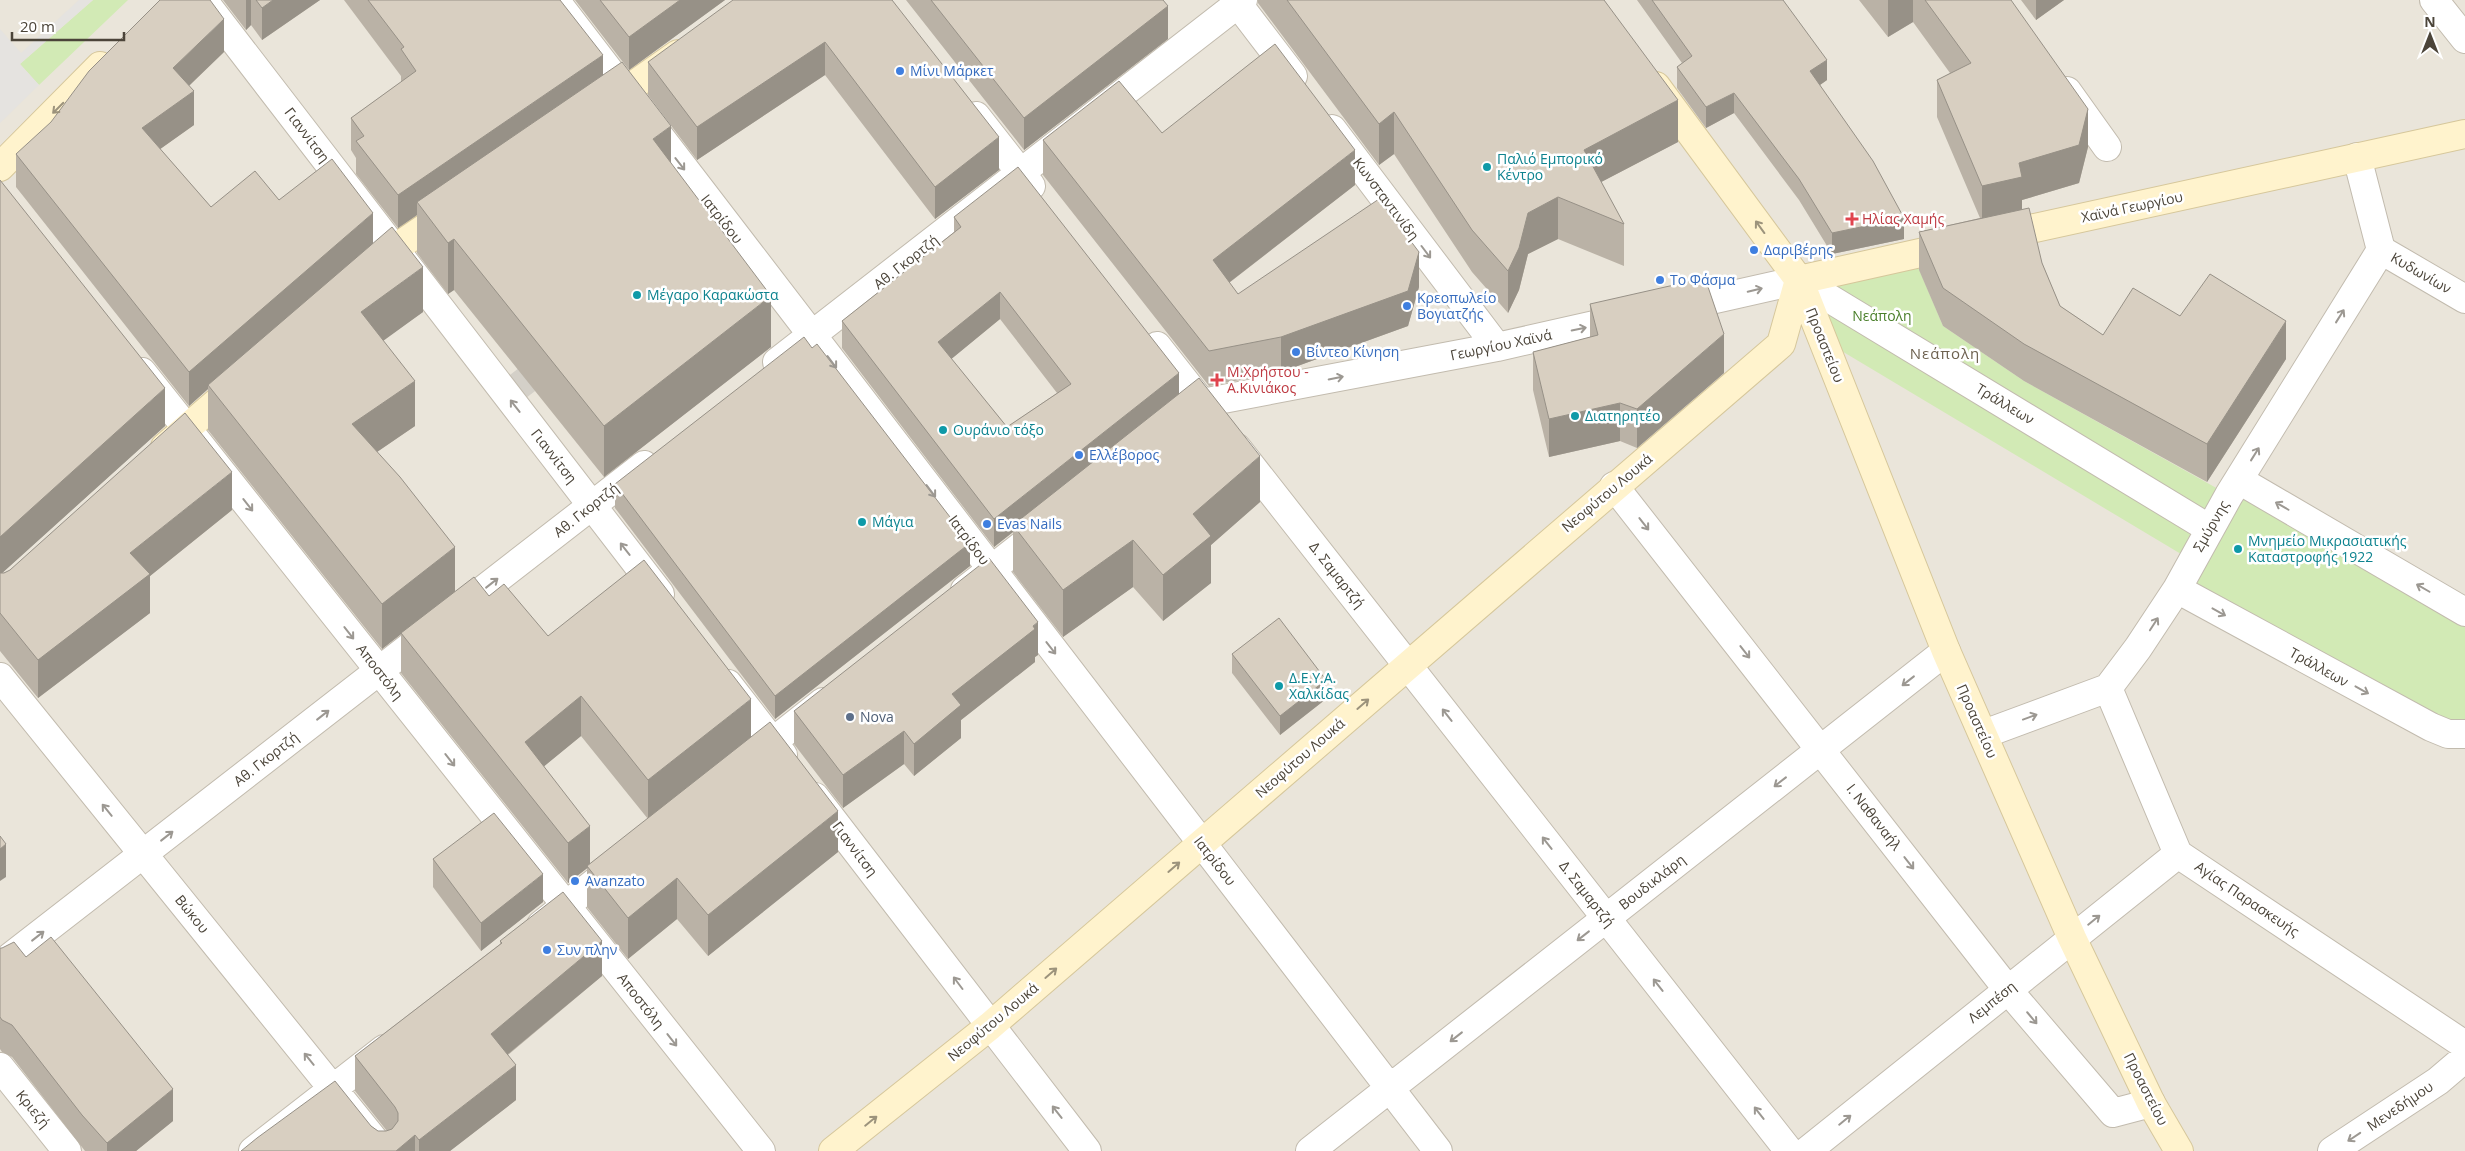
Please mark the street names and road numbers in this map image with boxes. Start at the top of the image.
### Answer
street label: Γιαννίτση [280,103,334,166]
street label: Κωνσταντινίδη [1349,153,1424,244]
street label: Χαϊνά Γεωργίου [2079,186,2184,227]
street label: Ιατρίδου [697,190,748,247]
street label: Αθ. Γκορτζή [869,230,942,293]
street label: Κυδωνίων [2387,248,2455,298]
street label: Προαστείου [1802,305,1849,385]
street label: Γεωργίου Χαϊνά [1448,324,1554,365]
street label: Τράλλεων [1973,379,2038,428]
street label: Γιαννίτση [527,425,582,487]
street label: Νεοφύτου Λουκά [1557,449,1656,536]
street label: Αθ. Γκορτζή [549,478,622,541]
street label: Σμύρνης [2188,496,2233,555]
street label: Ιατρίδου [944,511,994,568]
street label: Δ. Σαμαρτζή [1305,538,1369,612]
street label: Αποστόλη [353,640,408,704]
street label: Τράλλεων [2286,643,2352,691]
street label: Προαστείου [1953,681,2002,761]
street label: Νεοφύτου Λουκά [1251,713,1349,802]
street label: Αθ. Γκορτζή [229,727,302,790]
street label: Ι. Ναθαναήλ [1842,780,1907,854]
street label: Γιαννίτση [828,817,882,880]
street label: Ιατρίδου [1190,832,1241,889]
street label: Βουδικλάρη [1614,850,1689,914]
street label: Δ. Σαμαρτζή [1555,857,1619,931]
street label: Αγίας Παρασκευής [2191,857,2303,941]
street label: Βώκου [171,891,214,937]
street label: Αποστόλη [614,969,669,1033]
street label: Λεμπέση [1964,976,2020,1027]
street label: Νεοφύτου Λουκά [943,978,1042,1065]
street label: Προαστείου [2120,1049,2173,1128]
street label: Μενεδήμου [2363,1076,2437,1135]
street label: Κριεζή [12,1086,55,1132]

